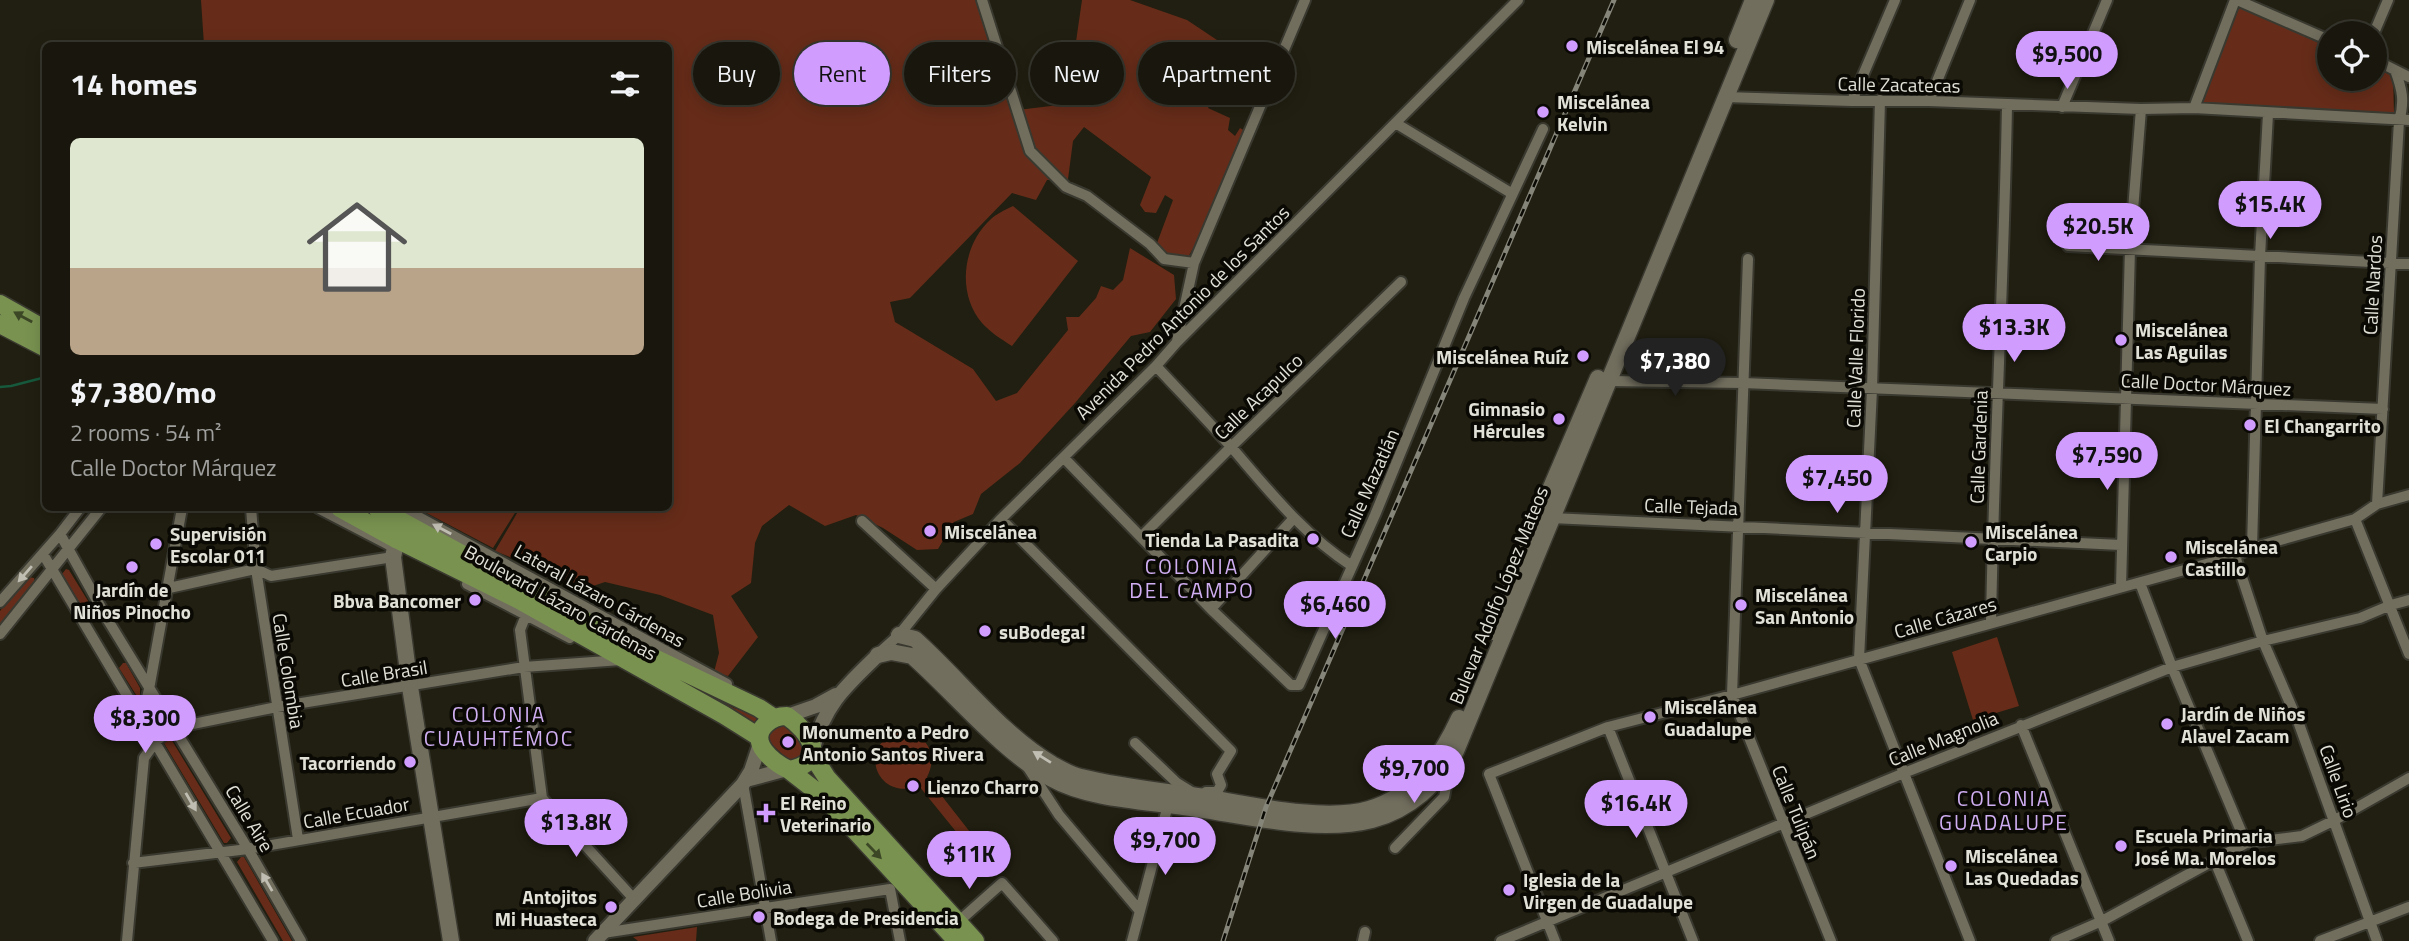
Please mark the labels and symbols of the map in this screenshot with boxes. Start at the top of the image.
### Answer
place label: Miscelánea El 94 [1586,32,1724,61]
pin: $9,500 [2010,32,2124,91]
marker: Miscelánea El 94 [1564,38,1580,54]
street label: Calle Zacatecas [1837,68,1961,100]
place label: Miscelánea Kelvin [1557,87,1650,138]
marker: Miscelánea Kelvin [1535,104,1551,120]
pin: $15.4K [2213,182,2327,241]
street label: Avenida Pedro Antonio de los Santos [1068,198,1296,426]
pin: $20.5K [2041,204,2155,263]
street label: Calle Nardos [2355,234,2389,336]
street label: Calle Valle Florido [1838,287,1872,429]
pin: $13.3K [1957,304,2071,364]
one-way arrow [13,311,32,323]
place label: Miscelánea Las Aguilas [2135,315,2228,366]
marker: Miscelánea Las Aguilas [2113,332,2129,348]
pin: $7,380 [1618,338,1732,398]
place label: Miscelánea Ruíz [1436,342,1569,371]
street label: Calle Acapulco [1207,346,1309,446]
marker: Miscelánea Ruíz [1575,348,1591,364]
street label: Calle Doctor Márquez [2120,365,2292,403]
street label: Calle Gardenia [1962,389,1994,504]
place label: Gimnasio Hércules [1468,394,1545,445]
marker: Gimnasio Hércules [1551,411,1567,427]
place label: El Changarrito [2264,411,2381,440]
marker: El Changarrito [2242,417,2258,433]
street label: Calle Mazatlán [1332,424,1406,542]
pin: $7,590 [2050,433,2164,492]
pin: $7,450 [1780,456,1894,515]
street label: Bulevar Adolfo López Mateos [1441,481,1555,708]
street label: Calle Tejada [1644,490,1739,522]
place label: Miscelánea [944,517,1037,546]
place label: Miscelánea Carpio [1985,517,2078,568]
place label: Supervisión Escolar 011 [170,519,267,570]
one-way arrow [432,523,452,534]
marker: Miscelánea [922,523,938,539]
place label: Tienda La Pasadita [1145,525,1299,554]
marker: Tienda La Pasadita [1305,531,1321,547]
place label: Miscelánea Castillo [2185,532,2278,583]
marker: Miscelánea Carpio [1963,534,1979,550]
marker: Supervisión Escolar 011 [148,536,164,552]
street label: Lateral Lázaro Cárdenas [509,536,691,654]
street label: Boulevard Lázaro Cárdenas [459,537,663,667]
marker: Miscelánea Castillo [2163,549,2179,565]
district label: COLONIA DEL CAMPO [1129,550,1255,606]
marker: Jardín de Niños Pinocho [124,559,140,575]
one-way arrow [17,565,33,583]
place label: Jardín de Niños Pinocho [73,575,191,626]
place label: Miscelánea San Antonio [1755,580,1854,631]
pin: $6,460 [1278,582,1392,641]
place label: Bbva Bancomer [333,586,461,615]
street label: Calle Cázares [1890,589,2000,645]
marker: Bbva Bancomer [467,592,483,608]
marker: Miscelánea San Antonio [1733,597,1749,613]
street label: Calle Colombia [266,611,313,731]
place label: suBodega! [999,617,1085,646]
marker: suBodega! [977,623,993,639]
street label: Calle Brasil [338,652,430,694]
place label: Miscelánea Guadalupe [1664,692,1757,743]
pin: $8,300 [88,696,202,755]
district label: COLONIA CUAUHTÉMOC [424,698,574,754]
place label: Jardín de Niños Alavel Zacam [2181,699,2306,750]
street label: Calle Magnolia [1884,703,2003,773]
marker: Miscelánea Guadalupe [1642,709,1658,725]
marker: Jardín de Niños Alavel Zacam [2159,716,2175,732]
place label: Monumento a Pedro Antonio Santos Rivera [802,717,984,768]
marker: Monumento a Pedro Antonio Santos Rivera [780,734,796,750]
street label: Calle Lirio [2312,740,2366,822]
pin: $9,700 [1357,746,1471,805]
place label: Tacorriendo [299,748,396,777]
one-way arrow [1032,750,1051,763]
marker: Tacorriendo [402,754,418,770]
street label: Calle Tulipán [1765,761,1829,863]
place label: Lienzo Charro [927,772,1039,801]
marker: Lienzo Charro [905,778,921,794]
street label: Calle Aire [219,779,281,857]
pin: $16.4K [1579,780,1693,840]
district label: COLONIA GUADALUPE [1939,782,2069,838]
street label: Calle Ecuador [301,788,412,836]
place label: El Reino Veterinario [780,788,871,839]
one-way arrow [185,792,197,811]
pin: $13.8K [519,800,633,859]
marker: El Reino Veterinario [758,805,774,821]
pin: $9,700 [1108,818,1222,877]
place label: Escuela Primaria José Ma. Morelos [2135,821,2276,872]
pin: $11K [928,832,1010,891]
marker: Escuela Primaria José Ma. Morelos [2113,838,2129,854]
place label: Miscelánea Las Quedadas [1965,841,2079,892]
one-way arrow [866,842,882,859]
marker: Miscelánea Las Quedadas [1943,858,1959,874]
place label: Iglesia de la Virgen de Guadalupe [1523,865,1693,916]
street label: Calle Bolivia [695,871,794,915]
one-way arrow [261,872,273,892]
place label: Antojitos Mi Huasteca [495,882,597,933]
marker: Iglesia de la Virgen de Guadalupe [1501,882,1517,898]
marker: Antojitos Mi Huasteca [603,899,619,915]
place label: Bodega de Presidencia [773,903,959,932]
marker: Bodega de Presidencia [751,909,767,925]

